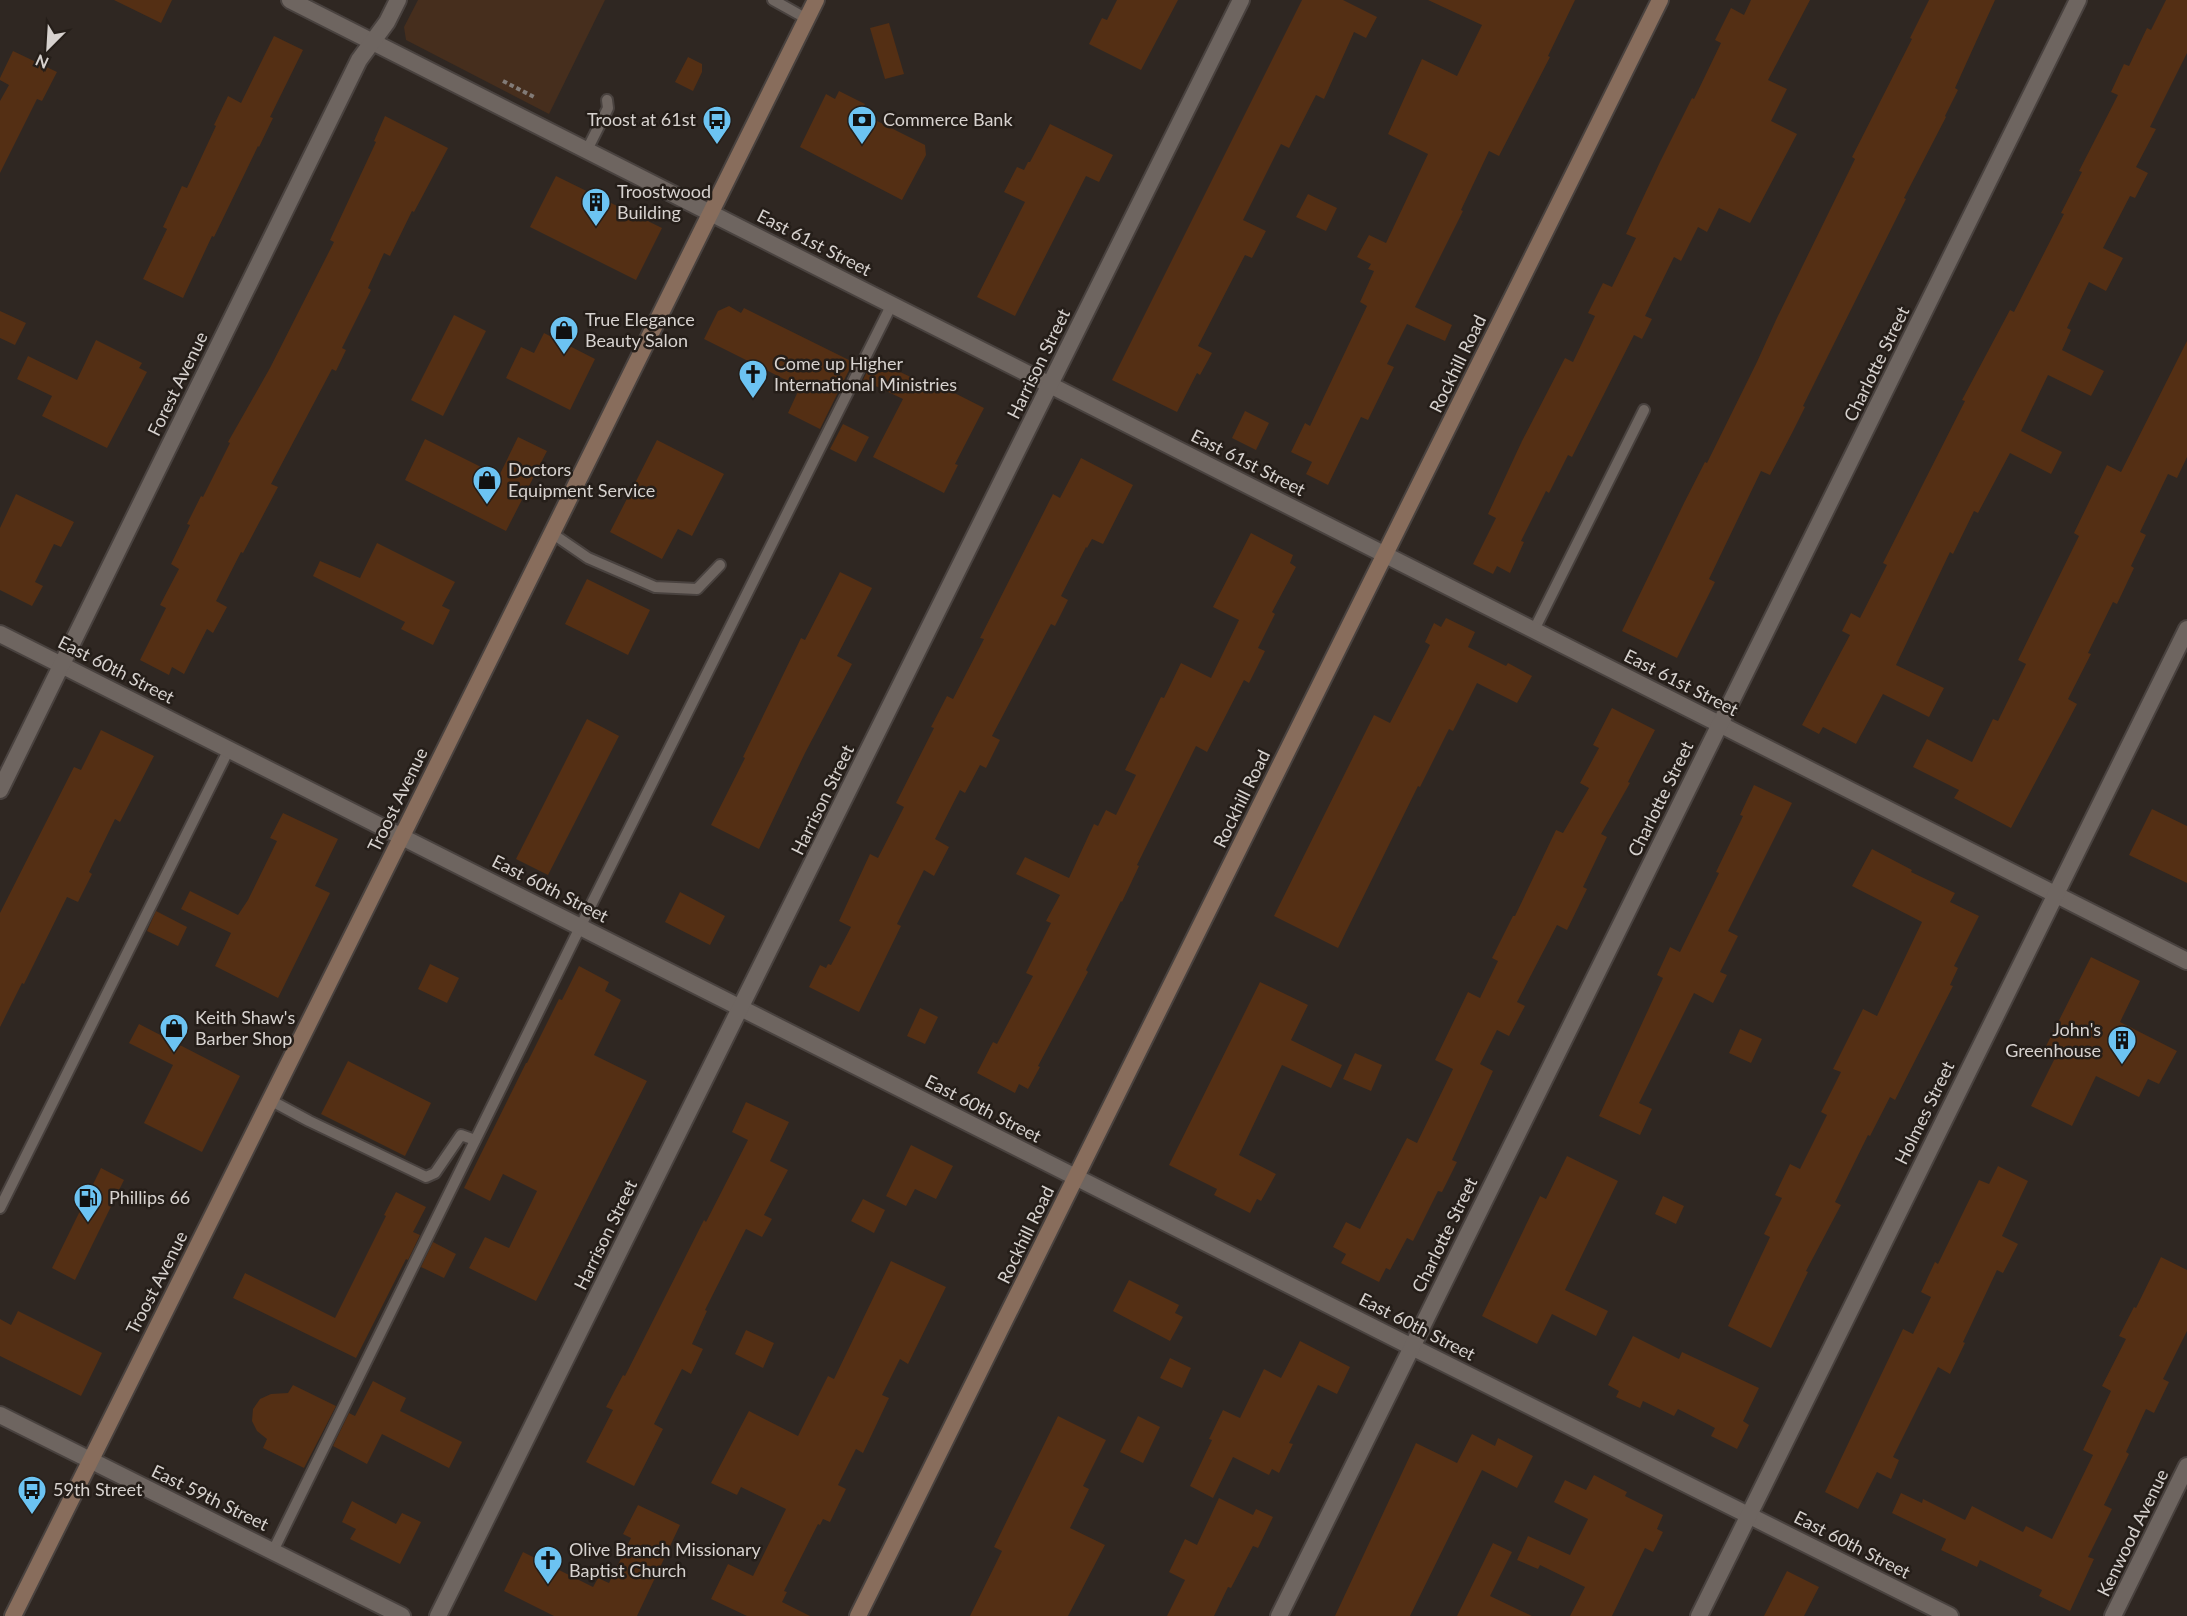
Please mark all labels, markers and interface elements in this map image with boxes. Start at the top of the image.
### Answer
north arrow [18,18,78,78]
text: N [32,51,51,73]
bus stop icon: Troost at 61st [701,104,733,146]
bank icon: Commerce Bank [846,104,878,146]
place label: Troost at 61st [587,108,697,130]
place label: Commerce Bank [883,108,1013,130]
place label: Troostwood Building [617,180,711,223]
building icon: Troostwood Building [580,186,612,228]
street label: East 61st Street [754,204,876,281]
street label: Charlotte Street [1839,302,1914,425]
street label: Harrison Street [1002,304,1075,422]
place label: True Elegance Beauty Salon [585,308,695,351]
street label: Rockhill Road [1424,311,1490,416]
shop icon: True Elegance Beauty Salon [548,314,580,356]
street label: Forest Avenue [142,328,212,439]
place label: Come up Higher International Ministries [774,352,957,395]
church icon: Come up Higher International Ministries [737,358,769,400]
street label: East 61st Street [1188,424,1310,501]
place label: Doctors Equipment Service [508,458,655,501]
shop icon: Doctors Equipment Service [471,464,503,506]
street label: East 60th Street [55,630,179,708]
street label: East 61st Street [1621,644,1743,721]
street label: Charlotte Street [1623,737,1698,860]
street label: Harrison Street [786,740,859,858]
street label: Troost Avenue [362,744,432,855]
street label: Rockhill Road [1208,746,1274,851]
street label: East 60th Street [489,849,613,927]
place label: Keith Shaw's Barber Shop [195,1006,295,1049]
shop icon: Keith Shaw's Barber Shop [158,1012,190,1054]
place label: John's Greenhouse [2005,1018,2101,1061]
building icon: John's Greenhouse [2106,1024,2138,1066]
street label: Holmes Street [1890,1057,1959,1168]
street label: East 60th Street [922,1069,1046,1147]
street label: Charlotte Street [1407,1173,1482,1296]
street label: Harrison Street [569,1175,642,1293]
fuel station icon: Phillips 66 [72,1182,104,1224]
street label: Rockhill Road [992,1182,1058,1287]
place label: Phillips 66 [109,1186,190,1208]
street label: Troost Avenue [121,1227,192,1338]
street label: East 60th Street [1356,1287,1480,1365]
street label: East 59th Street [148,1459,273,1535]
street label: Kenwood Avenue [2092,1465,2172,1600]
bus stop icon: 59th Street [16,1474,48,1516]
place label: 59th Street [53,1478,143,1500]
street label: East 60th Street [1791,1505,1915,1583]
place label: Olive Branch Missionary Baptist Church [569,1538,762,1581]
church icon: Olive Branch Missionary Baptist Church [532,1544,564,1586]

